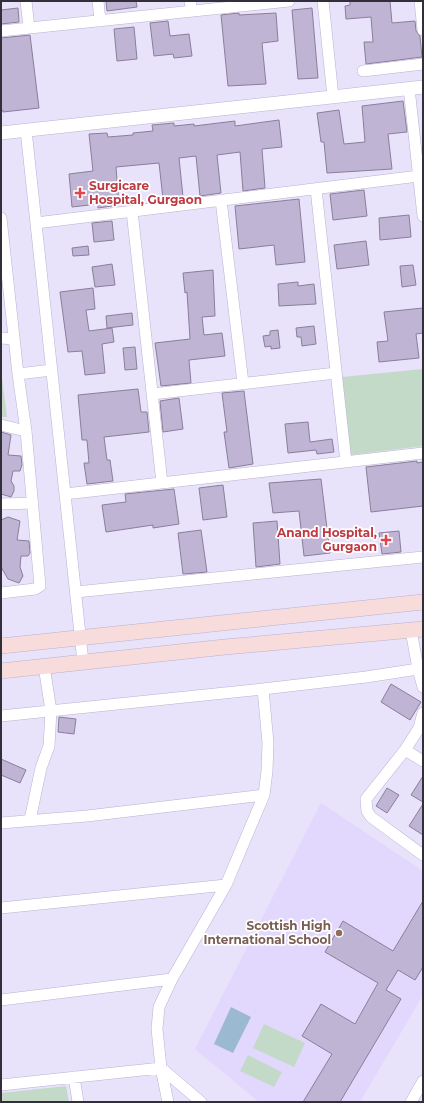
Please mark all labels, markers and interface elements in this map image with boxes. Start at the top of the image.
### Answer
place label: Surgicare Hospital, Gurgaon [89,178,202,207]
marker: Surgicare Hospital, Gurgaon [74,187,86,199]
place label: Anand Hospital, Gurgaon [276,525,377,554]
marker: Anand Hospital, Gurgaon [380,534,392,546]
place label: Scottish High International School [204,918,331,947]
marker: Scottish High International School [334,928,344,938]

